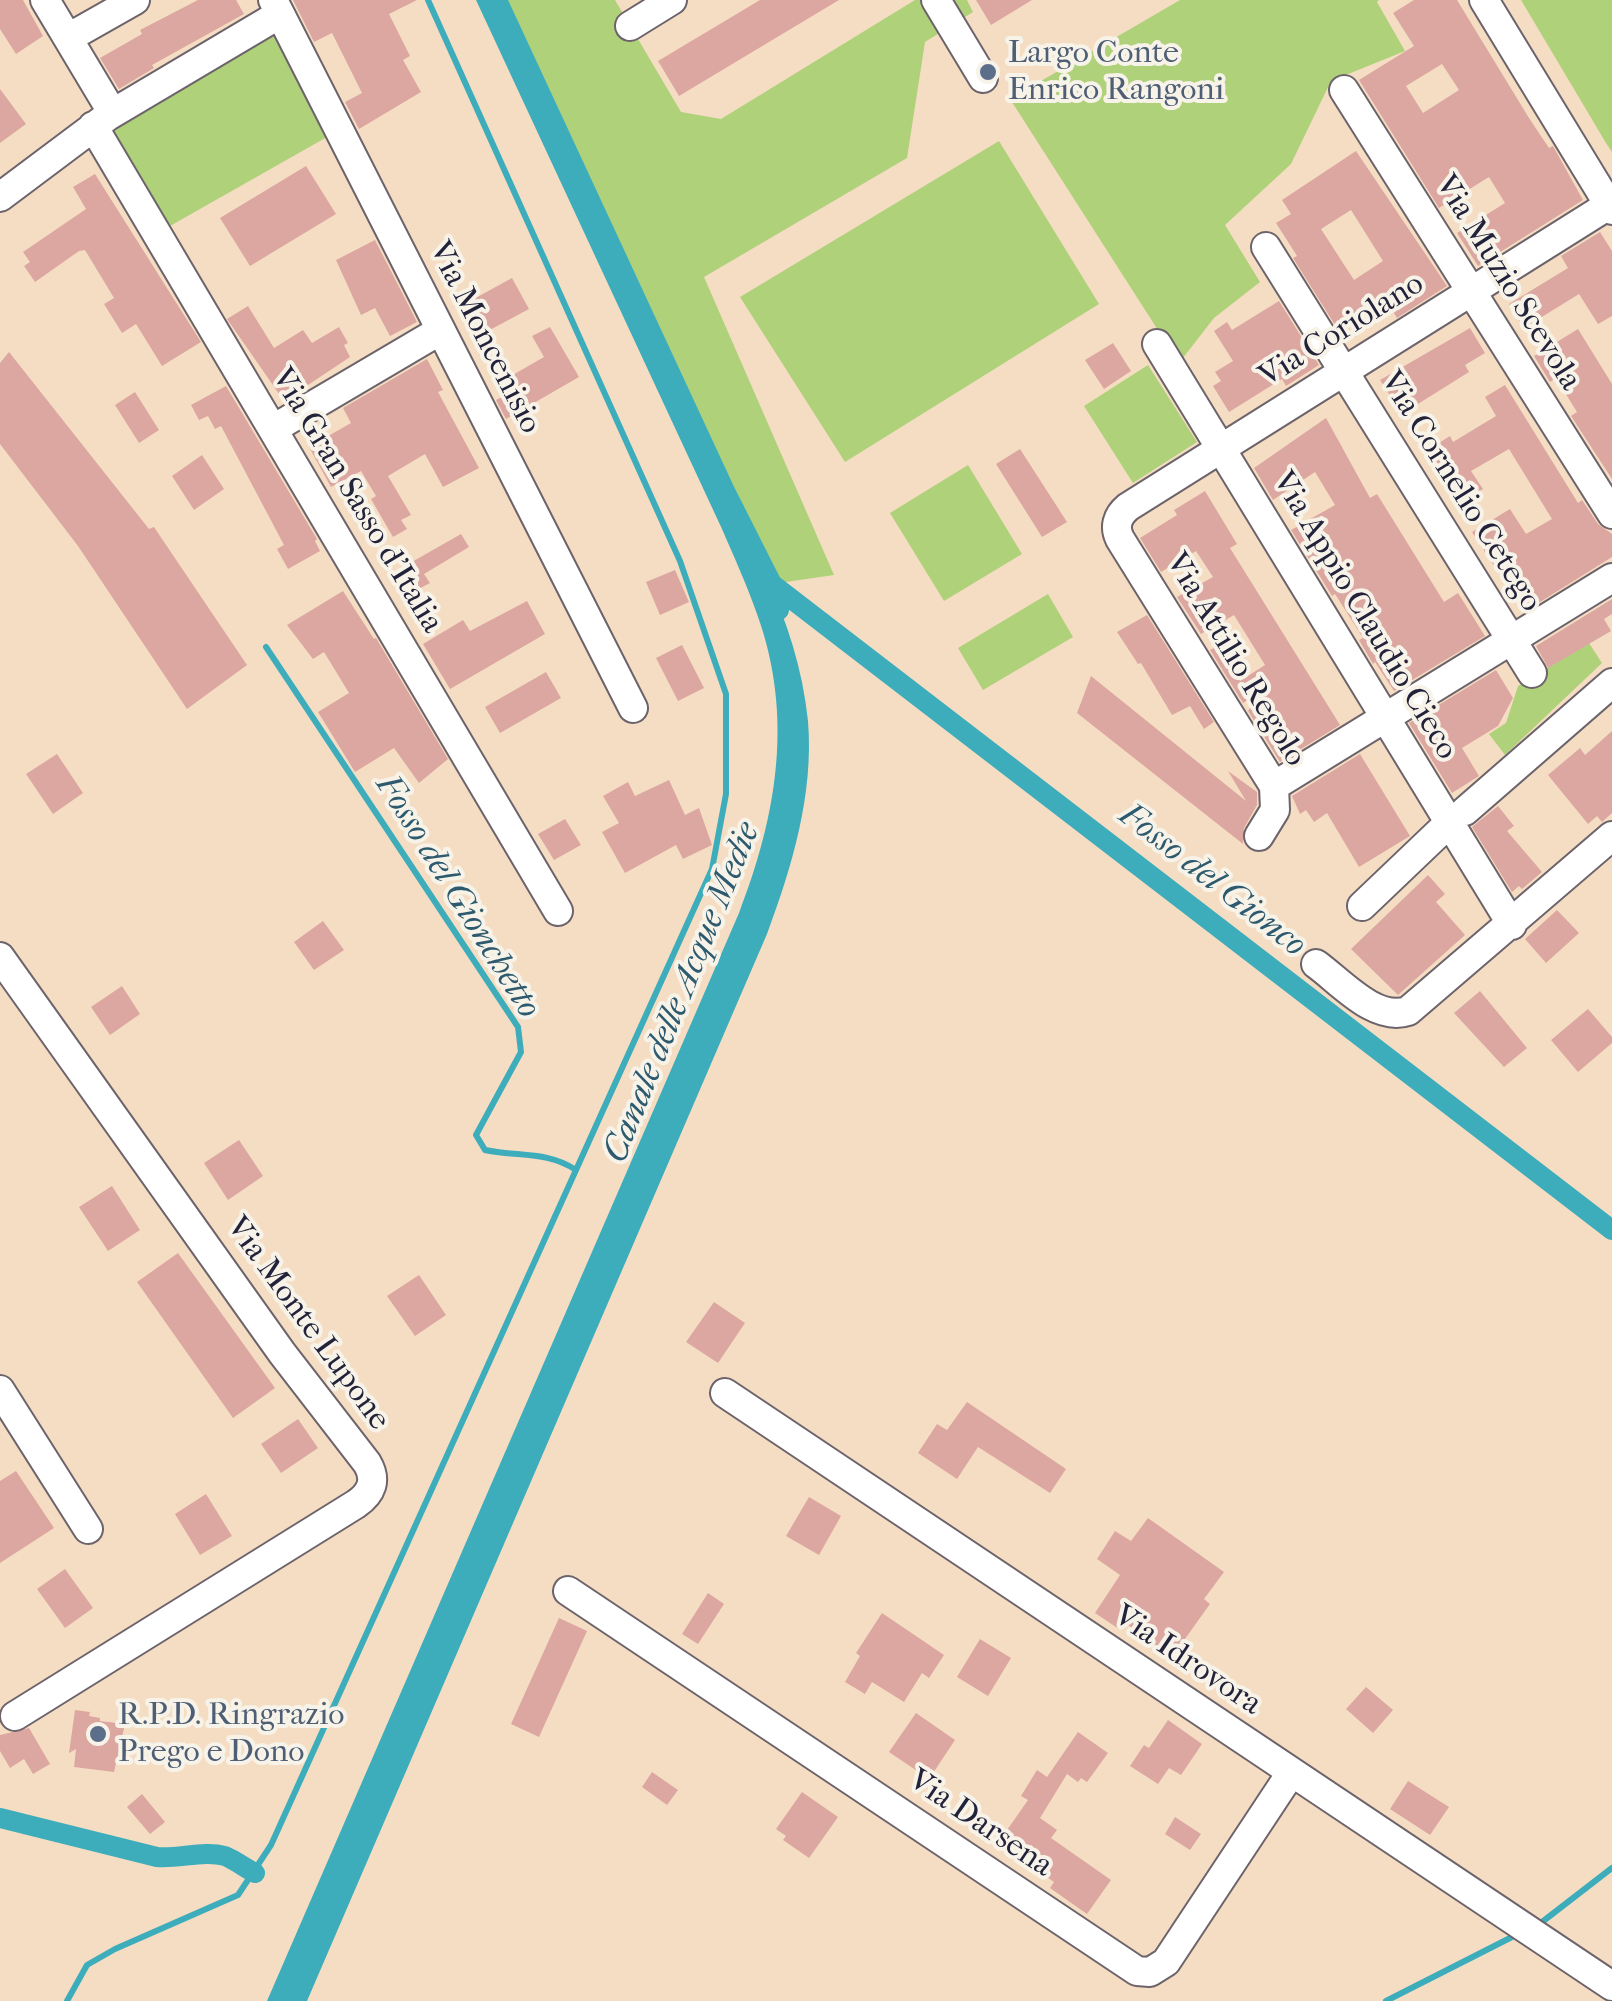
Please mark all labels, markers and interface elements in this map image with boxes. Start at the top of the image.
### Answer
place label: Largo Conte Enrico Rangoni [1008,35,1224,110]
marker: Largo Conte Enrico Rangoni [977,61,999,83]
street label: Via Muzio Scevola [1425,168,1589,398]
street label: Via Moncenisio [419,236,549,440]
street label: Via Coriolano [1253,265,1431,397]
street label: Via Gran Sasso d'Italia [262,362,450,640]
street label: Via Cornelio Cetego [1371,365,1549,619]
street label: Via Appio Claudio Cieco [1263,465,1465,767]
street label: Via Attilio Regolo [1156,546,1314,774]
water label: Fosso del Gionchetto [365,767,549,1027]
water label: Fosso del Gionco [1110,795,1314,967]
water label: Canale delle Acque Medie [596,817,770,1169]
street label: Via Monte Lupone [217,1210,397,1438]
street label: Via Idrovora [1106,1597,1268,1725]
place label: R.P.D. Ringrazio Prego e Dono [118,1697,345,1772]
marker: R.P.D. Ringrazio Prego e Dono [87,1723,109,1745]
street label: Via Darsena [901,1762,1059,1886]

